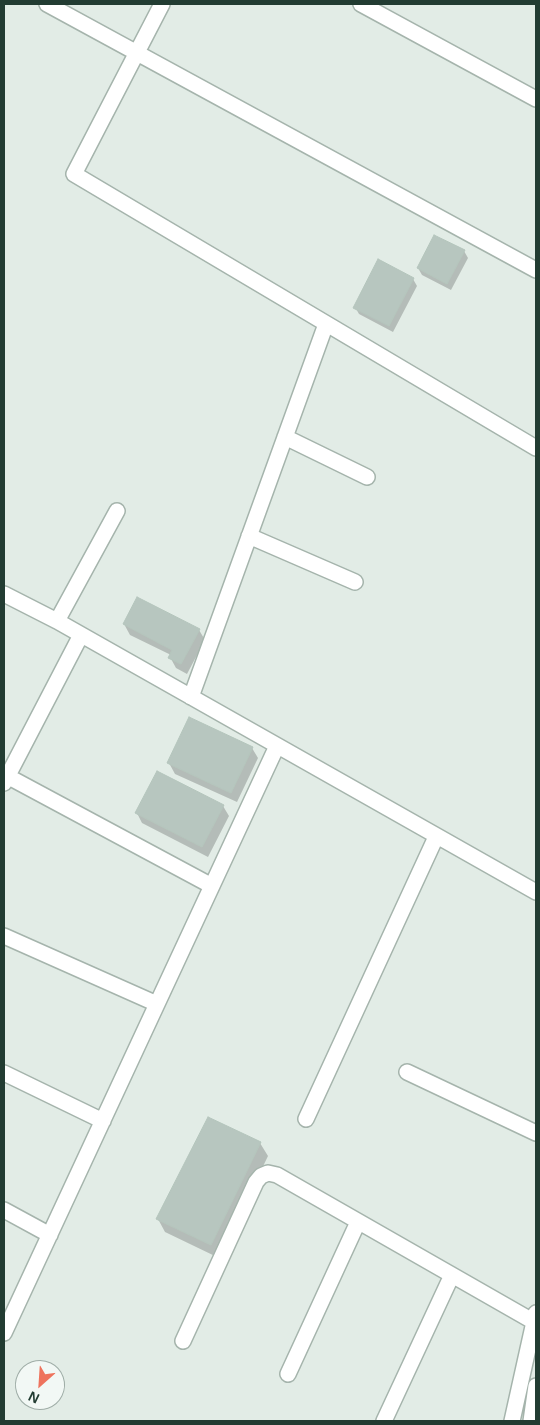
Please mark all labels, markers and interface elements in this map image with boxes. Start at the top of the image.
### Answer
north arrow [15,1360,65,1410]
text: N [26,1388,42,1407]

